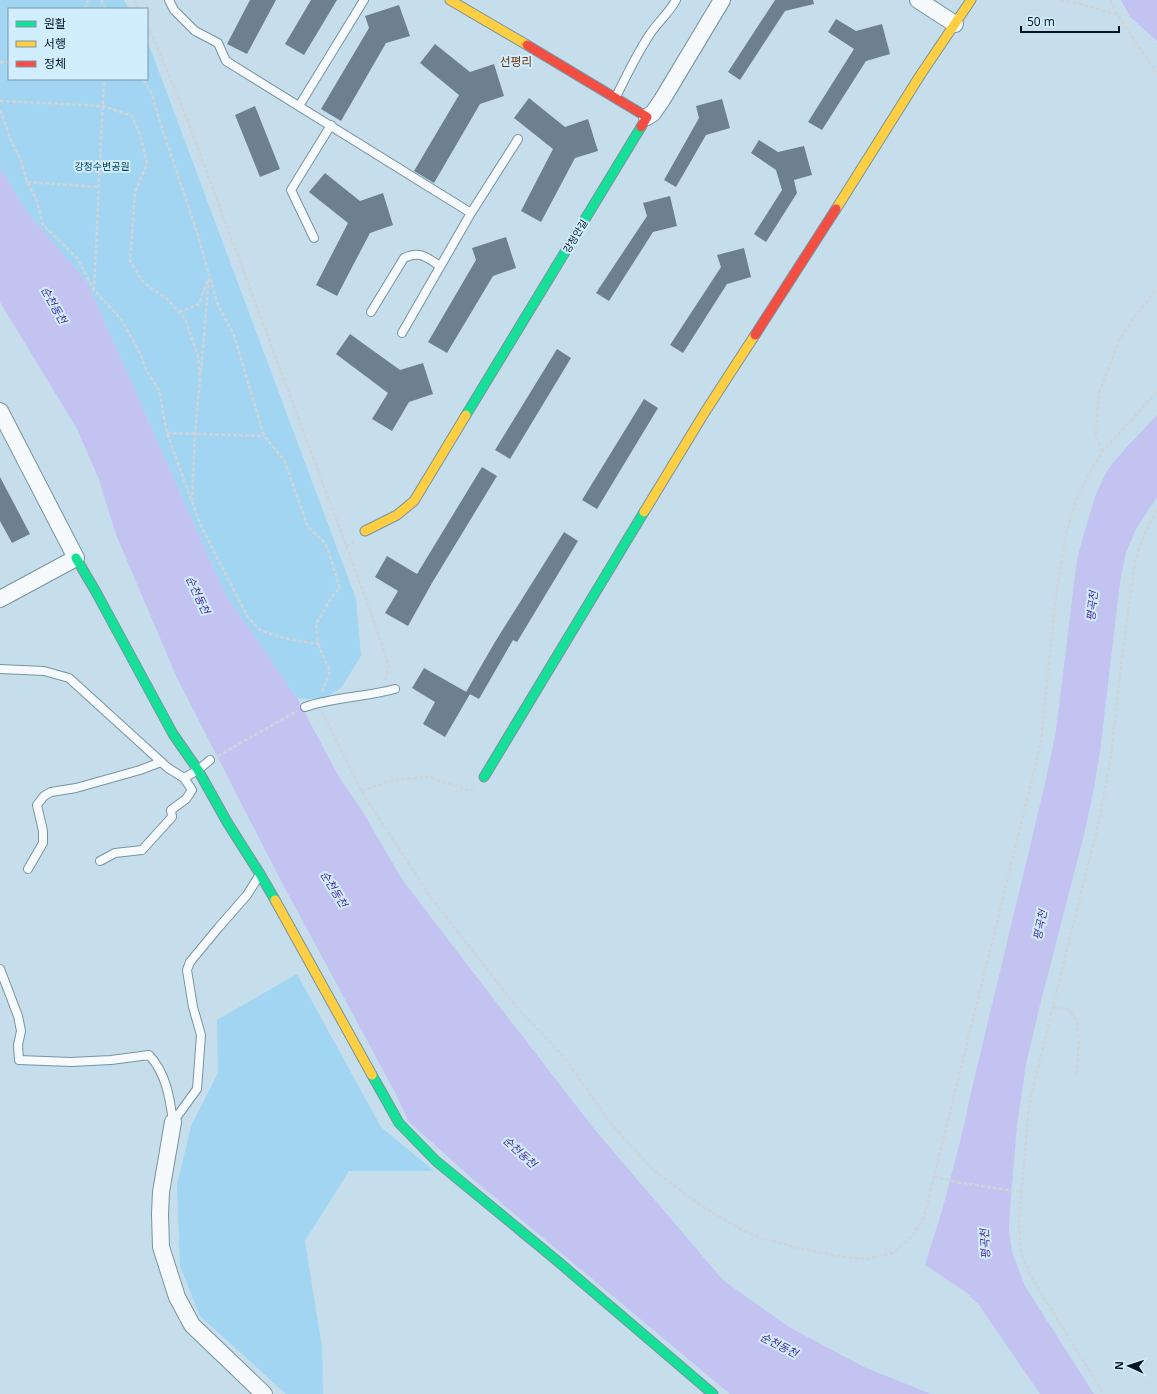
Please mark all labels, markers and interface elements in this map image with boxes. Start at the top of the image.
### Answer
legend [8,8,148,80]
scale bar [1021,8,1119,34]
text: 50 m [1027,13,1055,30]
text: 원활 [44,15,66,32]
text: 서행 [44,35,66,52]
district label: 선평리 [499,53,533,70]
text: 정체 [44,55,66,72]
park label: 강청수변공원 [74,159,130,173]
street label: 강청안길 [560,217,590,255]
water label: 순천동천 [38,283,72,328]
water label: 순천동천 [183,573,215,618]
water label: 평곡천 [1082,588,1101,622]
water label: 순천동천 [317,868,353,911]
water label: 평곡천 [1029,907,1050,941]
water label: 순천동천 [500,1133,542,1172]
water label: 평곡천 [976,1227,993,1260]
water label: 순천동천 [758,1329,802,1361]
north arrow [1109,1346,1149,1386]
text: N [1111,1361,1126,1370]

